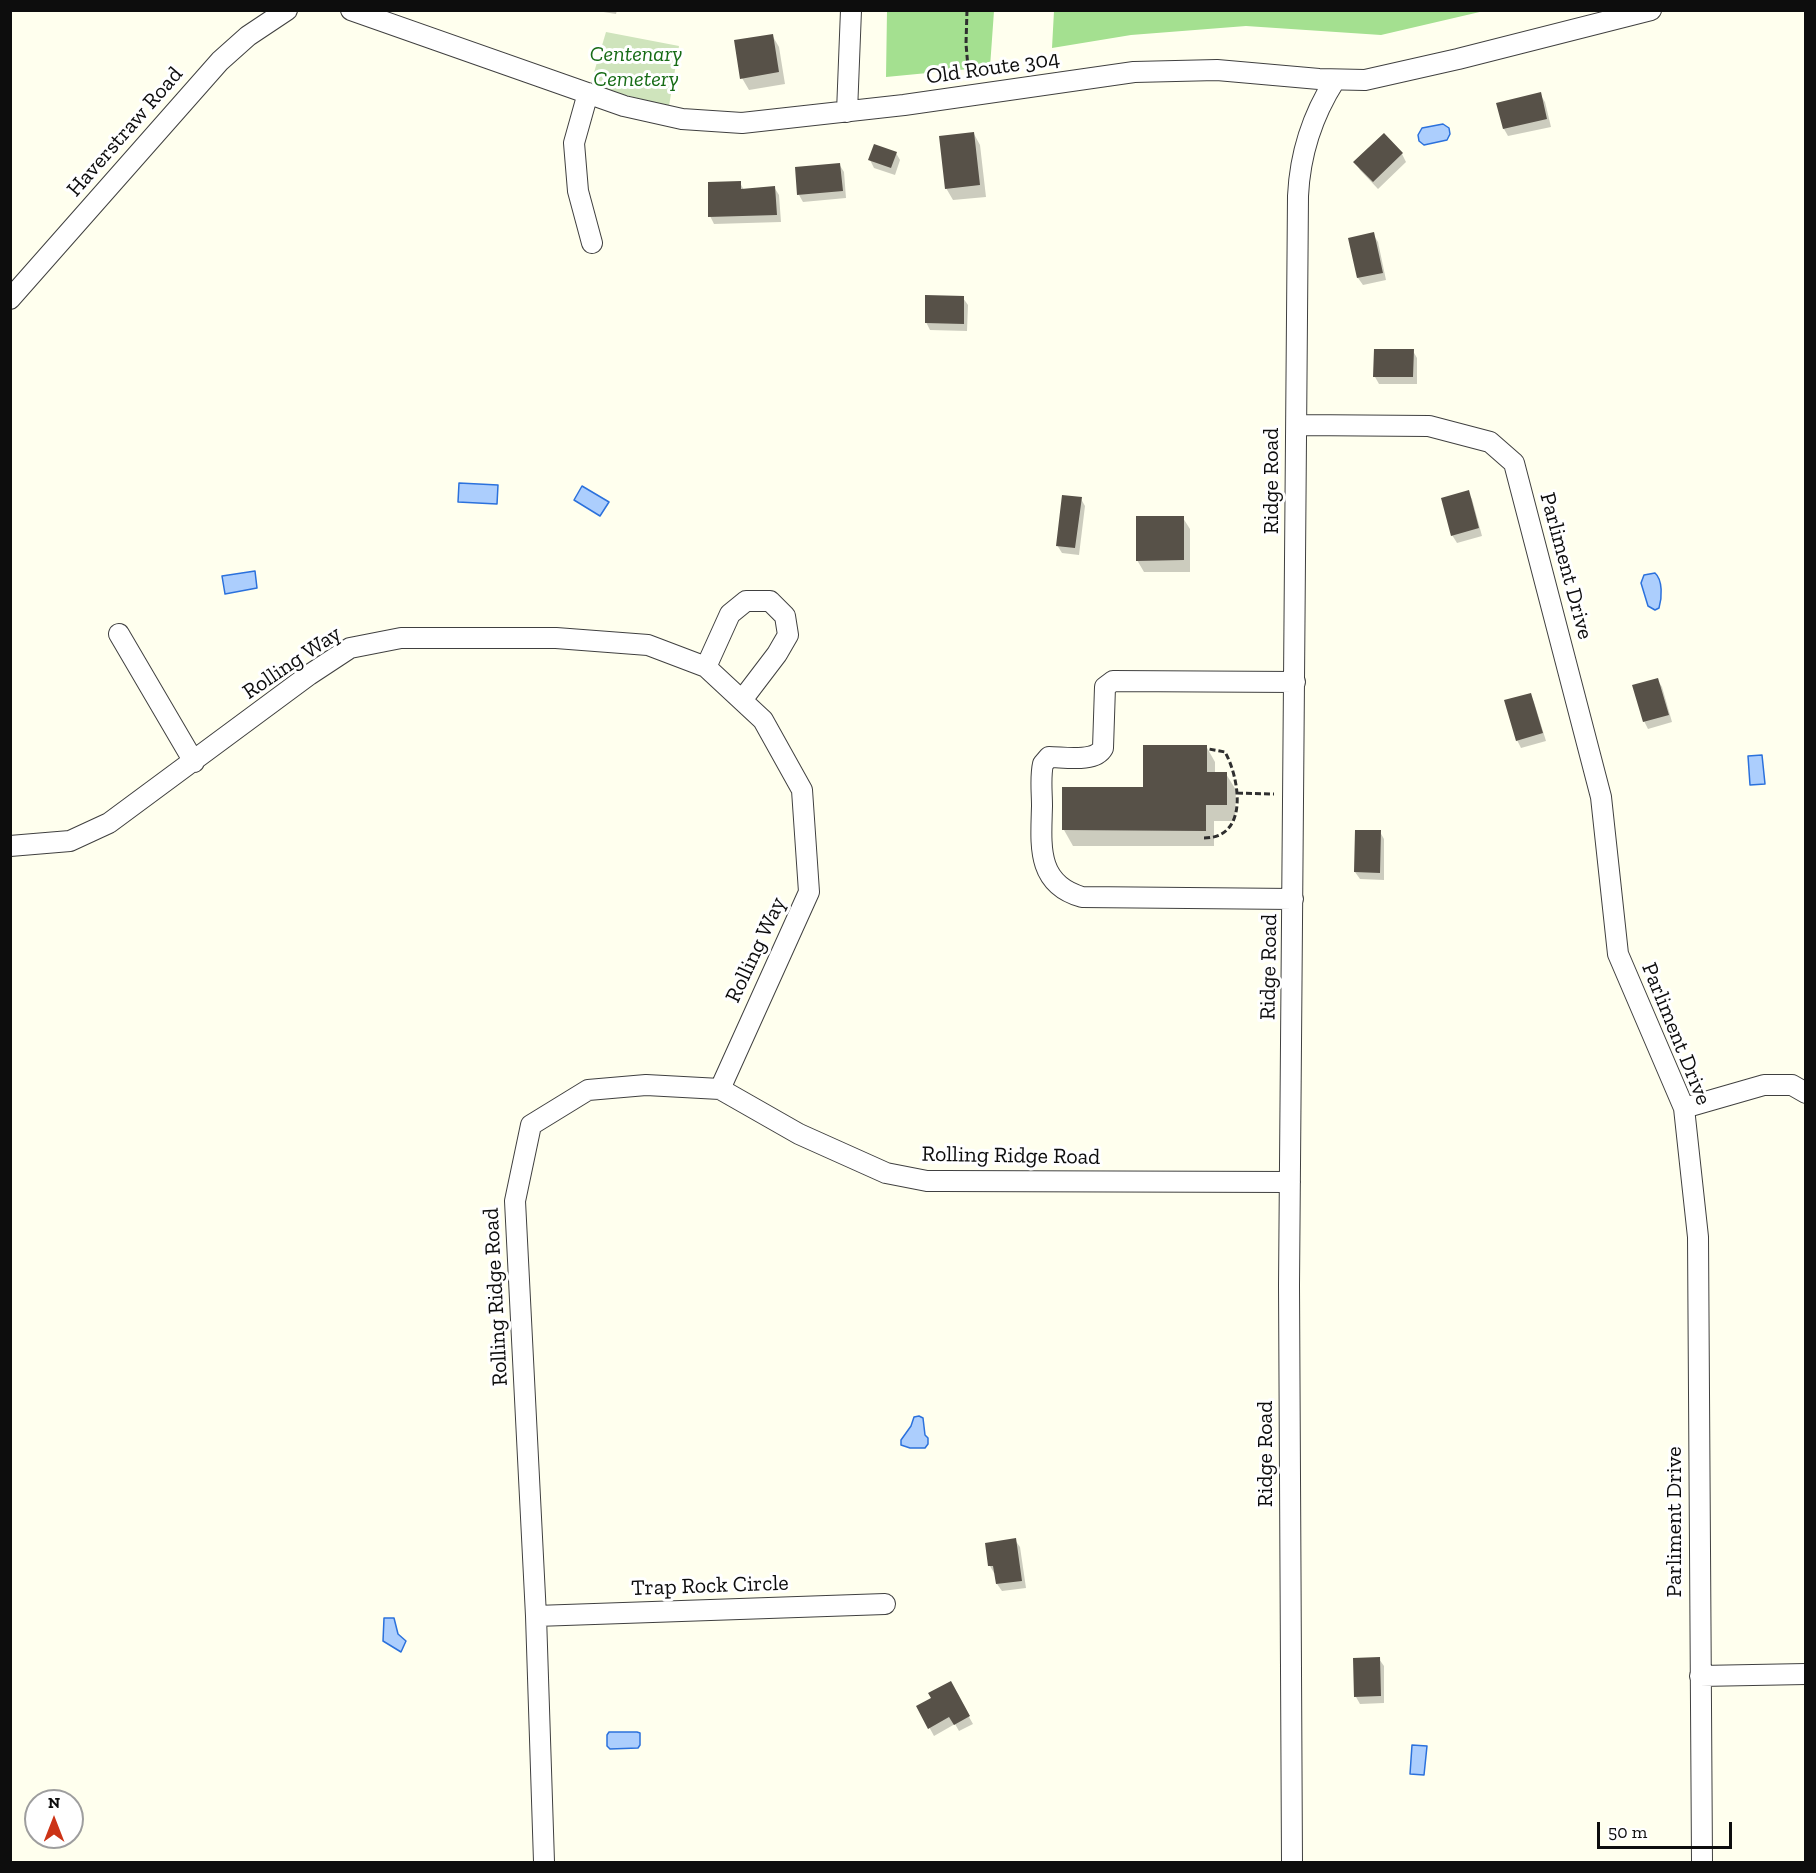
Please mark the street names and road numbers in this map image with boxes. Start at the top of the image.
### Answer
street label: Old Route 304 [925,46,1061,90]
street label: Haverstraw Road [61,62,189,202]
street label: Ridge Road [1259,428,1285,534]
street label: Parliment Drive [1534,490,1598,642]
street label: Rolling Way [238,620,346,706]
street label: Rolling Way [720,893,792,1007]
street label: Ridge Road [1255,914,1283,1020]
street label: Parliment Drive [1635,959,1717,1109]
street label: Rolling Ridge Road [921,1141,1101,1171]
street label: Rolling Ridge Road [478,1207,514,1387]
street label: Ridge Road [1253,1401,1279,1507]
street label: Parliment Drive [1662,1446,1688,1598]
street label: Trap Rock Circle [631,1570,789,1602]

